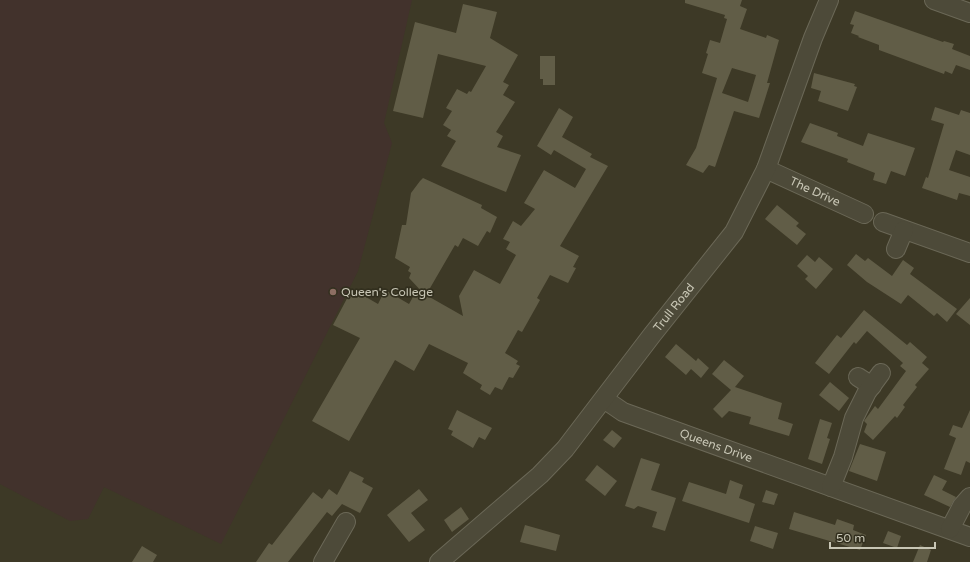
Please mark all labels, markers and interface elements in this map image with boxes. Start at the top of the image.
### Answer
street label: The Drive [788,174,843,209]
street label: Trull Road [650,280,697,334]
place label: Queen's College [341,285,433,299]
marker: Queen's College [328,287,338,297]
street label: Queens Drive [678,426,755,465]
scale bar [830,524,935,550]
text: 50 m [836,531,865,545]

